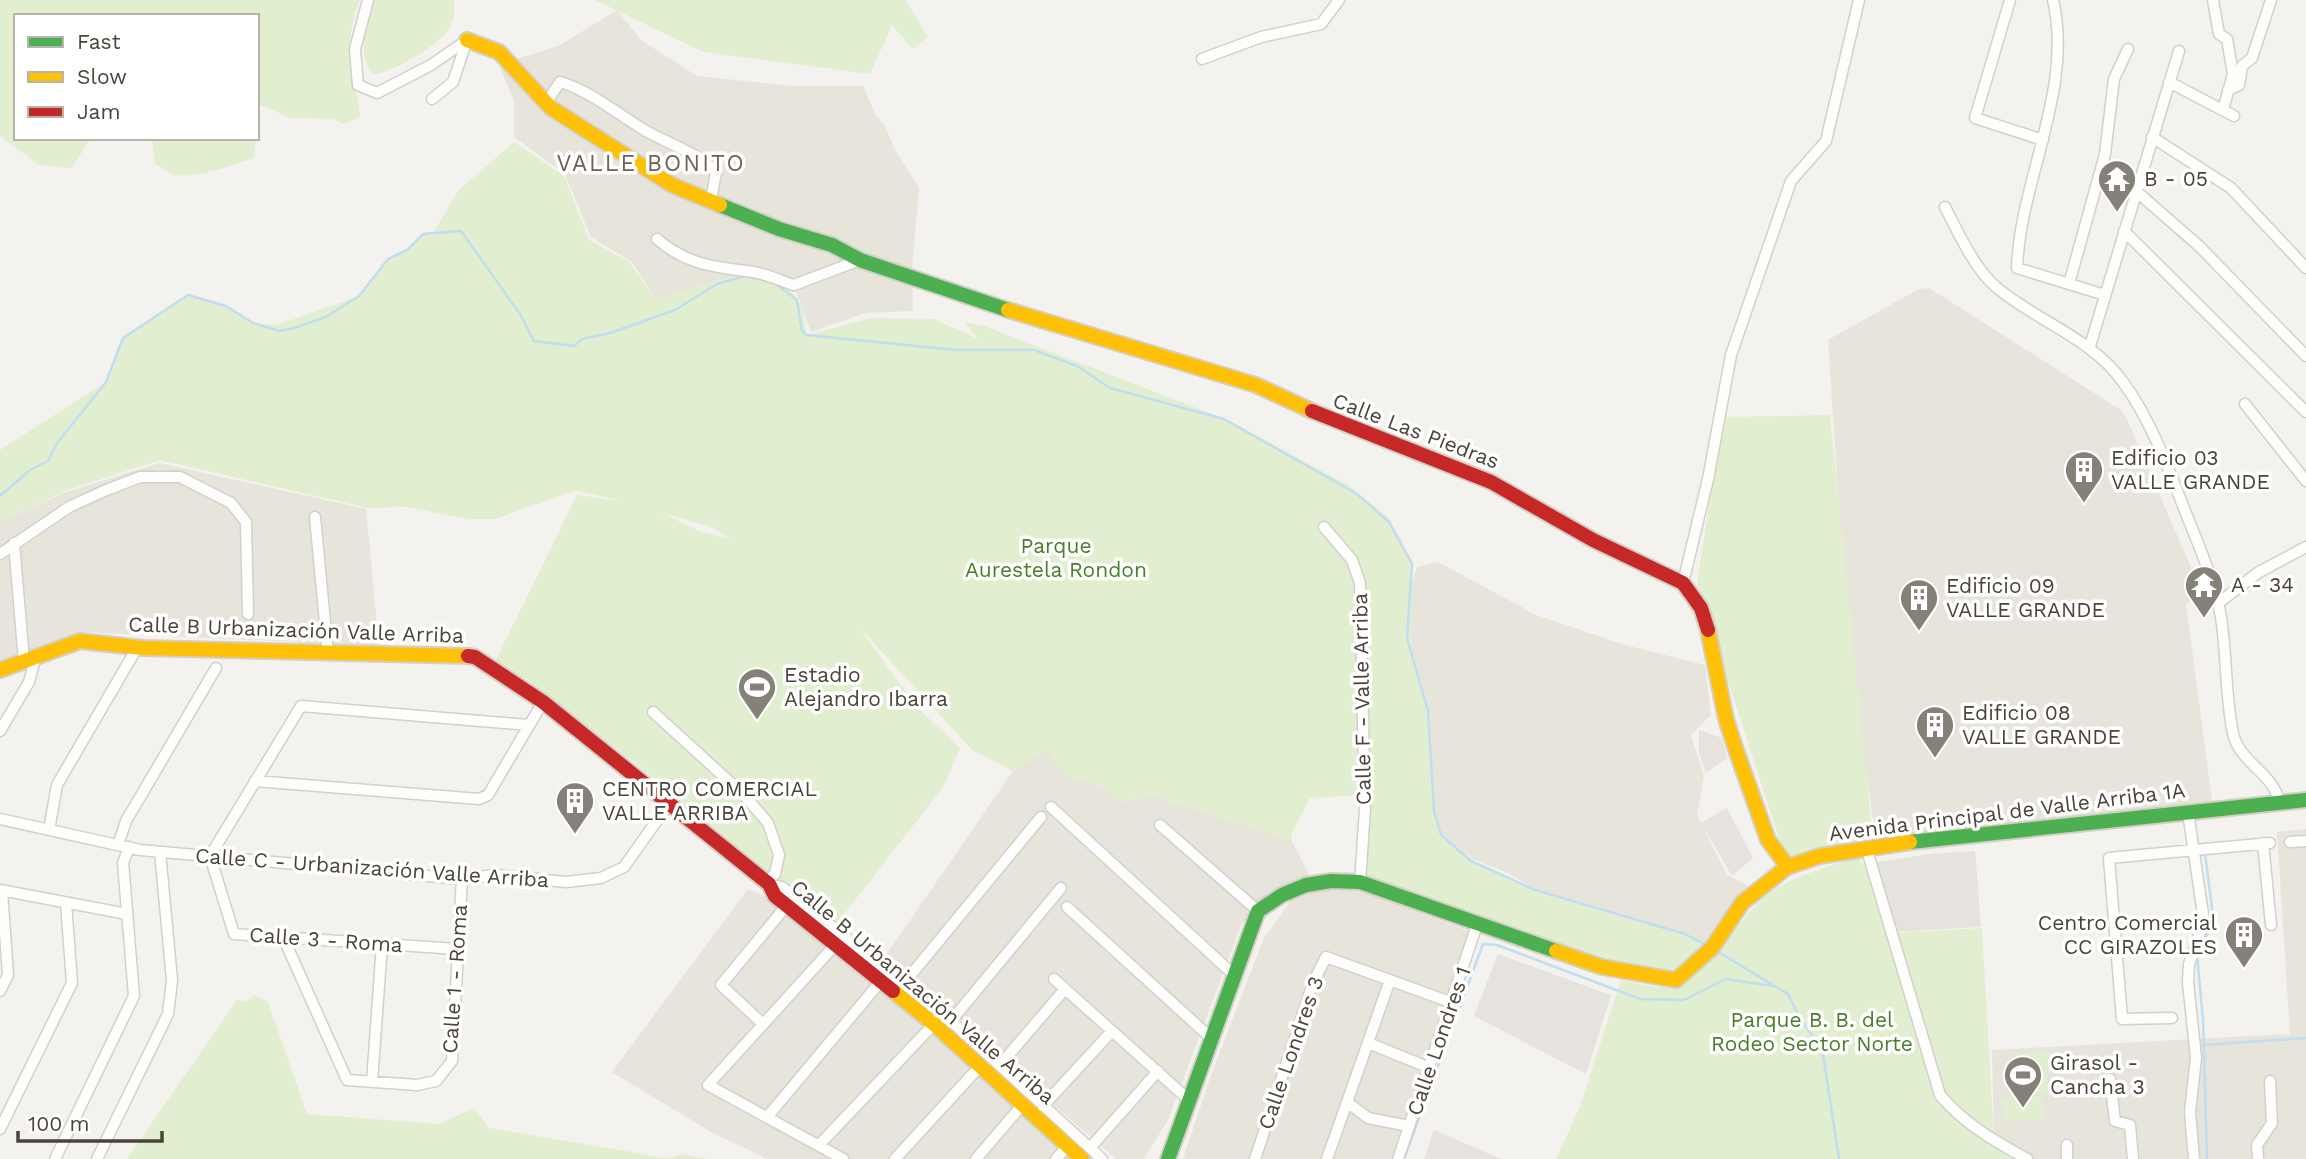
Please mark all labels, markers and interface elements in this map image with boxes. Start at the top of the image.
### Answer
legend [14,14,259,140]
text: Fast [77,29,121,54]
text: Slow [77,64,127,89]
text: Jam [77,99,120,124]
district label: VALLE BONITO [556,150,746,177]
temple icon: B - 05 [2096,158,2138,213]
place label: B - 05 [2144,166,2208,191]
street label: Calle Las Piedras [1330,387,1503,474]
place label: Edificio 03 VALLE GRANDE [2111,445,2270,494]
building icon: Edificio 03 VALLE GRANDE [2063,449,2105,504]
park label: Parque Aurestela Rondon [965,533,1147,582]
temple icon: A - 34 [2183,564,2225,619]
place label: A - 34 [2231,572,2294,597]
place label: Edificio 09 VALLE GRANDE [1946,573,2105,622]
building icon: Edificio 09 VALLE GRANDE [1898,577,1940,632]
street label: Calle F - Valle Arriba [1347,593,1376,805]
street label: Calle B Urbanización Valle Arriba [128,611,464,648]
place label: Estadio Alejandro Ibarra [784,662,948,711]
sports icon: Estadio Alejandro Ibarra [736,666,778,721]
place label: Edificio 08 VALLE GRANDE [1962,700,2121,749]
building icon: Edificio 08 VALLE GRANDE [1914,704,1956,759]
place label: CENTRO COMERCIAL VALLE ARRIBA [602,776,817,825]
street label: Avenida Principal de Valle Arriba 1A [1827,777,2187,846]
building icon: CENTRO COMERCIAL VALLE ARRIBA [554,780,596,835]
street label: Calle C - Urbanización Valle Arriba [194,843,550,892]
street label: Calle B Urbanización Valle Arriba [787,874,1060,1109]
street label: Calle 1 - Roma [437,904,472,1054]
place label: Centro Comercial CC GIRAZOLES [2038,910,2218,959]
building icon: Centro Comercial CC GIRAZOLES [2223,914,2265,969]
street label: Calle 3 - Roma [248,922,404,957]
street label: Calle Londres 1 [1401,963,1476,1119]
street label: Calle Londres 3 [1253,973,1328,1133]
park label: Parque B. B. del Rodeo Sector Norte [1711,1007,1913,1056]
place label: Girasol - Cancha 3 [2050,1050,2145,1099]
sports icon: Girasol - Cancha 3 [2002,1054,2044,1109]
scale bar [18,1100,161,1144]
text: 100 m [28,1111,90,1136]

